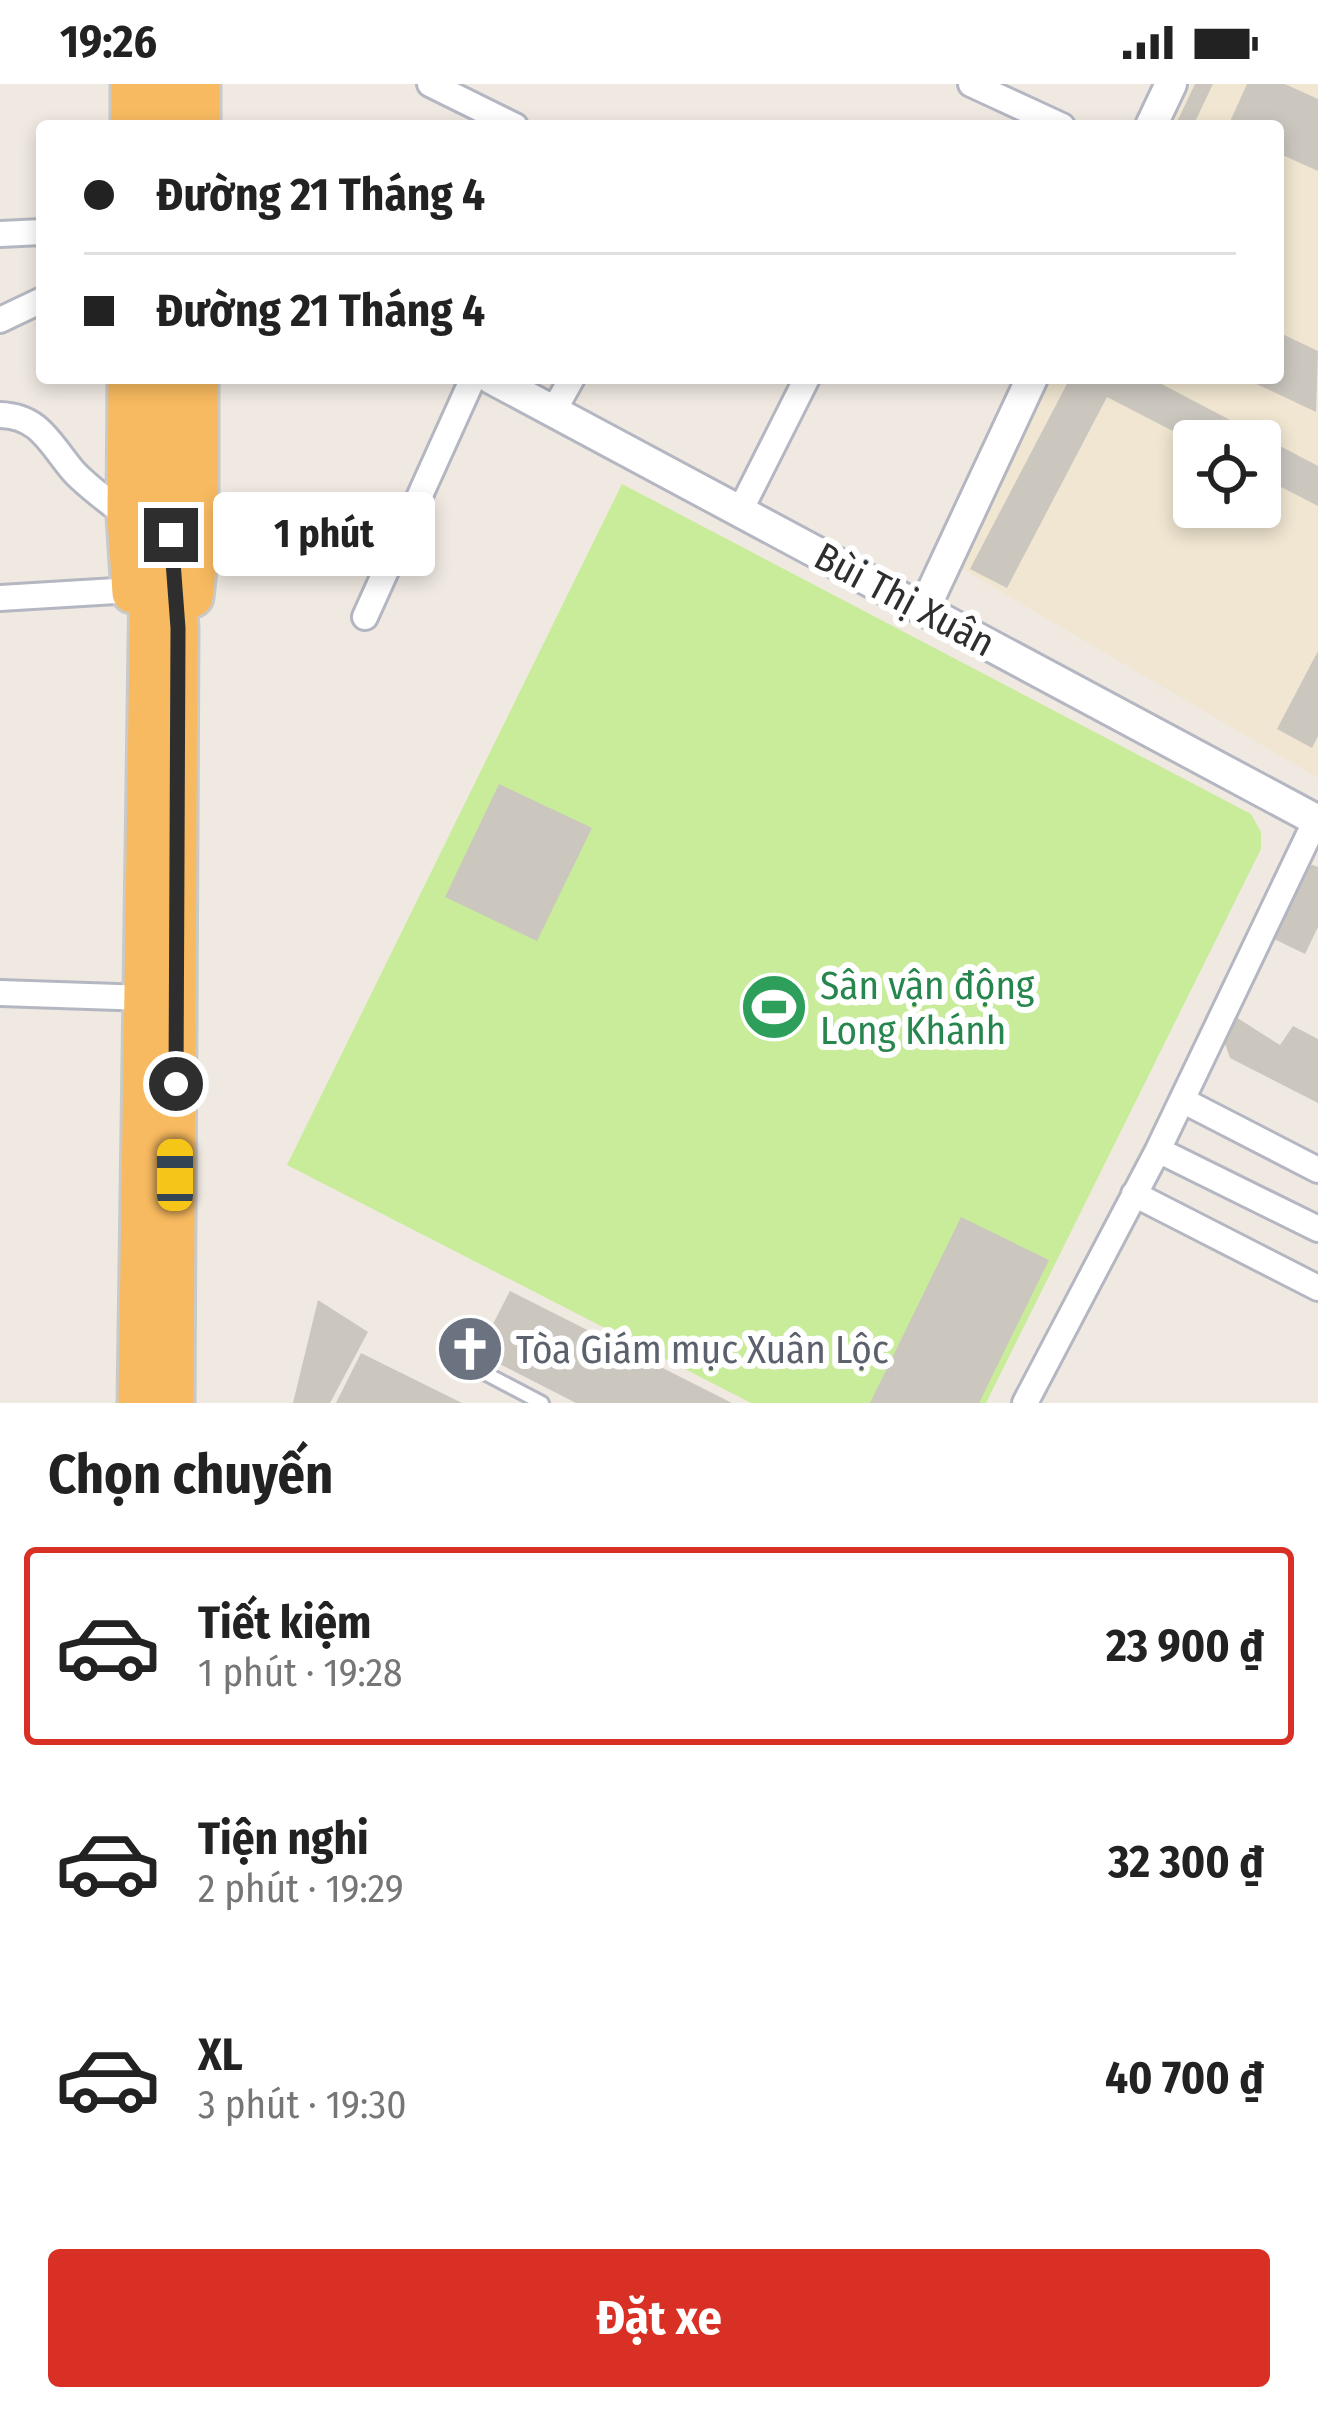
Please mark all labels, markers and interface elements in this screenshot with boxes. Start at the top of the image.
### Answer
text: 19:26 [60,15,157,69]
text: Đường 21 Tháng 4 [156,168,485,222]
text: Đường 21 Tháng 4 [156,284,485,338]
map controls [1173,420,1281,528]
button: locate [1173,420,1281,528]
callout: 1 phút [213,493,435,577]
route end [144,508,198,562]
text: 1 phút [274,511,374,557]
street label: Bùi Thị Xuân [807,533,1002,666]
place label: Sân vận động Long Khánh [820,963,1035,1054]
sports icon: Sân vận động Long Khánh [739,972,809,1042]
route start [149,1057,203,1111]
car [157,1139,193,1211]
church icon: Tòa Giám mục Xuân Lộc [435,1314,505,1384]
place label: Tòa Giám mục Xuân Lộc [516,1327,889,1373]
text: Chọn chuyến [48,1443,333,1507]
icon: car [54,1592,162,1700]
text: Tiết kiệm [198,1596,371,1650]
text: 23 900 ₫ [1106,1619,1264,1673]
text: 1 phút · 19:28 [198,1650,403,1696]
icon: car [54,1808,162,1916]
text: Tiện nghi [198,1812,369,1866]
text: 32 300 ₫ [1108,1835,1264,1889]
text: 2 phút · 19:29 [198,1866,404,1912]
icon: car [54,2024,162,2132]
text: XL [198,2028,243,2082]
text: 40 700 ₫ [1105,2051,1264,2105]
text: 3 phút · 19:30 [198,2082,407,2128]
button: Đặt xe [48,2249,1270,2387]

